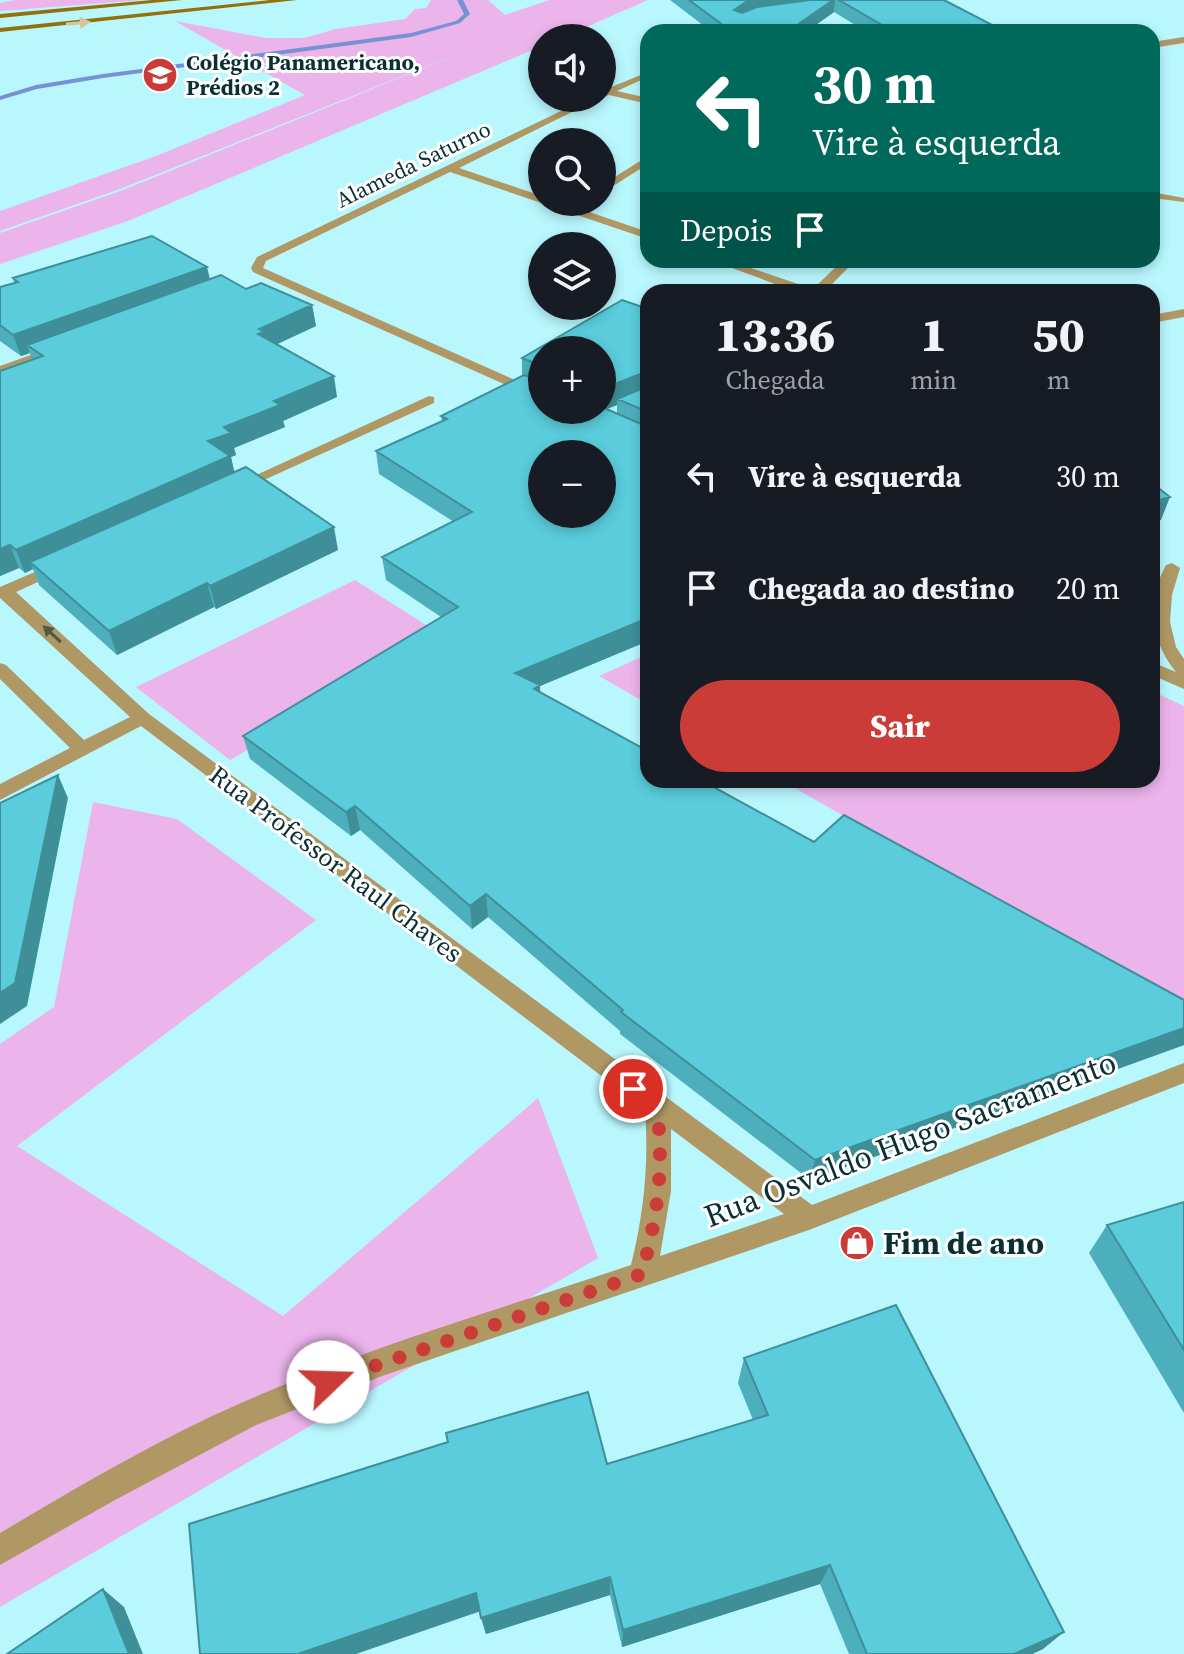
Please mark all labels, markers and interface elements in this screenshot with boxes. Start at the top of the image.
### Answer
one-way arrow [66,17,91,30]
map controls [528,24,616,528]
button: sound [528,24,616,112]
text: 30 m [812,45,935,122]
place label: Colégio Panamericano, Prédios 2 [186,47,420,102]
school or university icon: Colégio Panamericano, Prédios 2 [141,56,179,94]
icon: left [680,56,784,160]
street label: Alameda Saturno [331,114,495,214]
text: Vire à esquerda [812,118,1061,167]
button: search [528,128,616,216]
icon: arrive [788,208,832,252]
text: Depois [680,210,772,251]
button: layers [528,232,616,320]
text: 13:36 [715,301,835,367]
text: 1 [920,301,947,367]
text: 50 [1032,301,1085,367]
button: + [528,336,616,424]
text: Chegada [725,362,825,398]
text: min [910,362,957,398]
text: m [1047,362,1070,398]
button: − [528,440,616,528]
icon: left [680,454,724,498]
text: Vire à esquerda [748,456,961,497]
text: 30 m [1056,456,1120,497]
icon: arrive [680,566,724,610]
text: Chegada ao destino [748,568,1014,609]
text: 20 m [1056,568,1120,609]
one-way arrow [42,626,61,644]
button: Sair [680,680,1120,772]
street label: Rua Professor Raul Chaves [202,757,470,971]
street label: Rua Osvaldo Hugo Sacramento [698,1040,1122,1238]
pin [599,1055,667,1123]
icon: arrive [611,1067,655,1111]
place label: Fim de ano [883,1221,1044,1265]
shop icon: Fim de ano [838,1224,876,1262]
position arrow [286,1340,370,1424]

